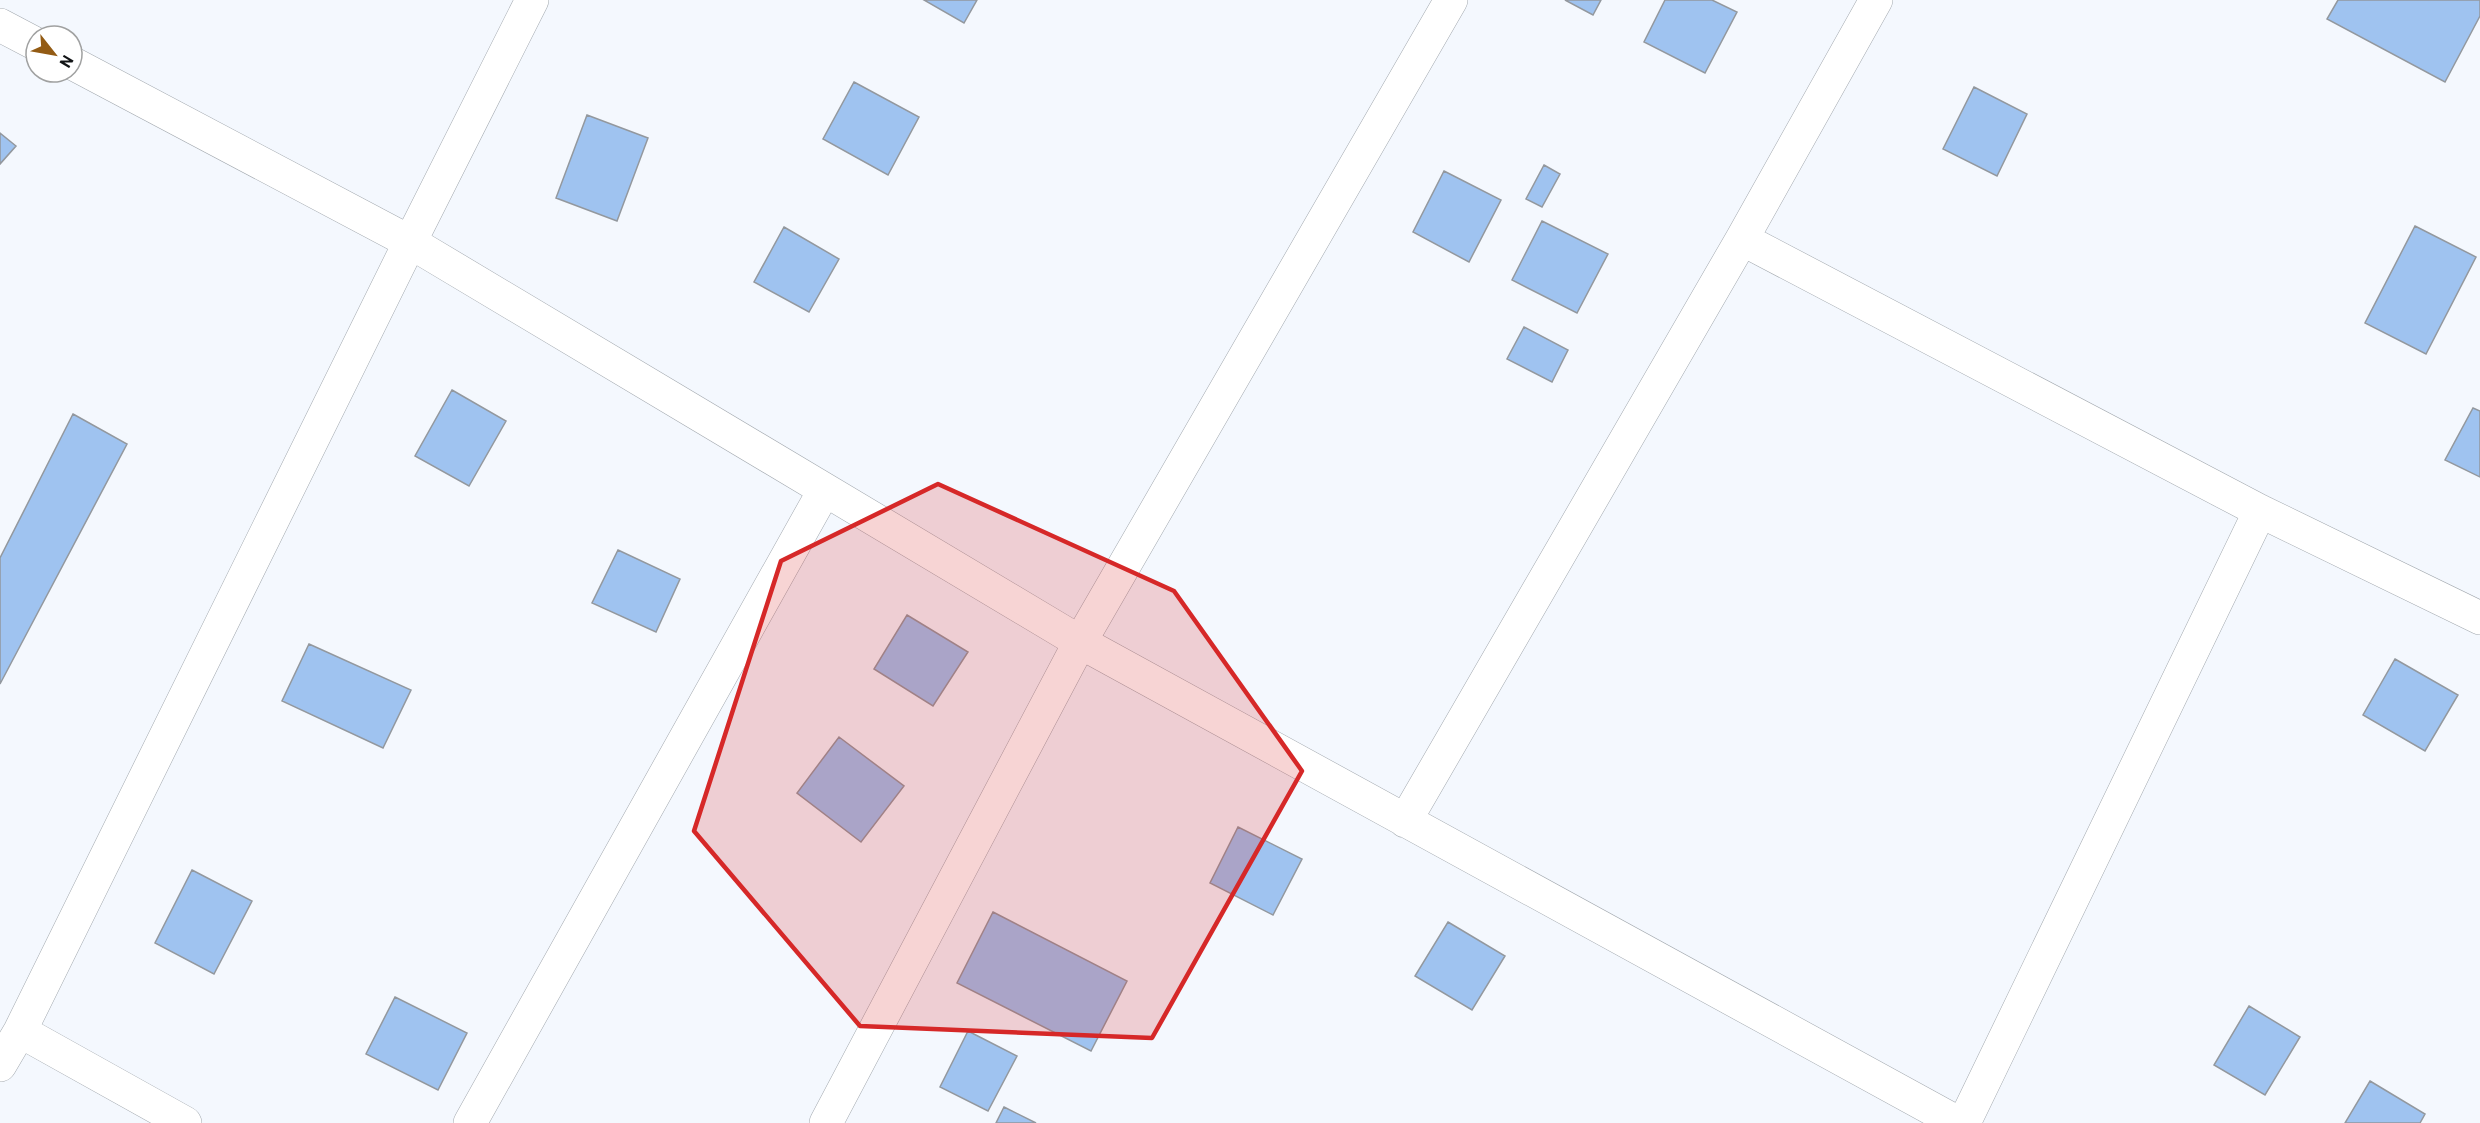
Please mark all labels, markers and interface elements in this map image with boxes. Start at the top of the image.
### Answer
north arrow [24,24,84,84]
text: N [56,53,78,71]

